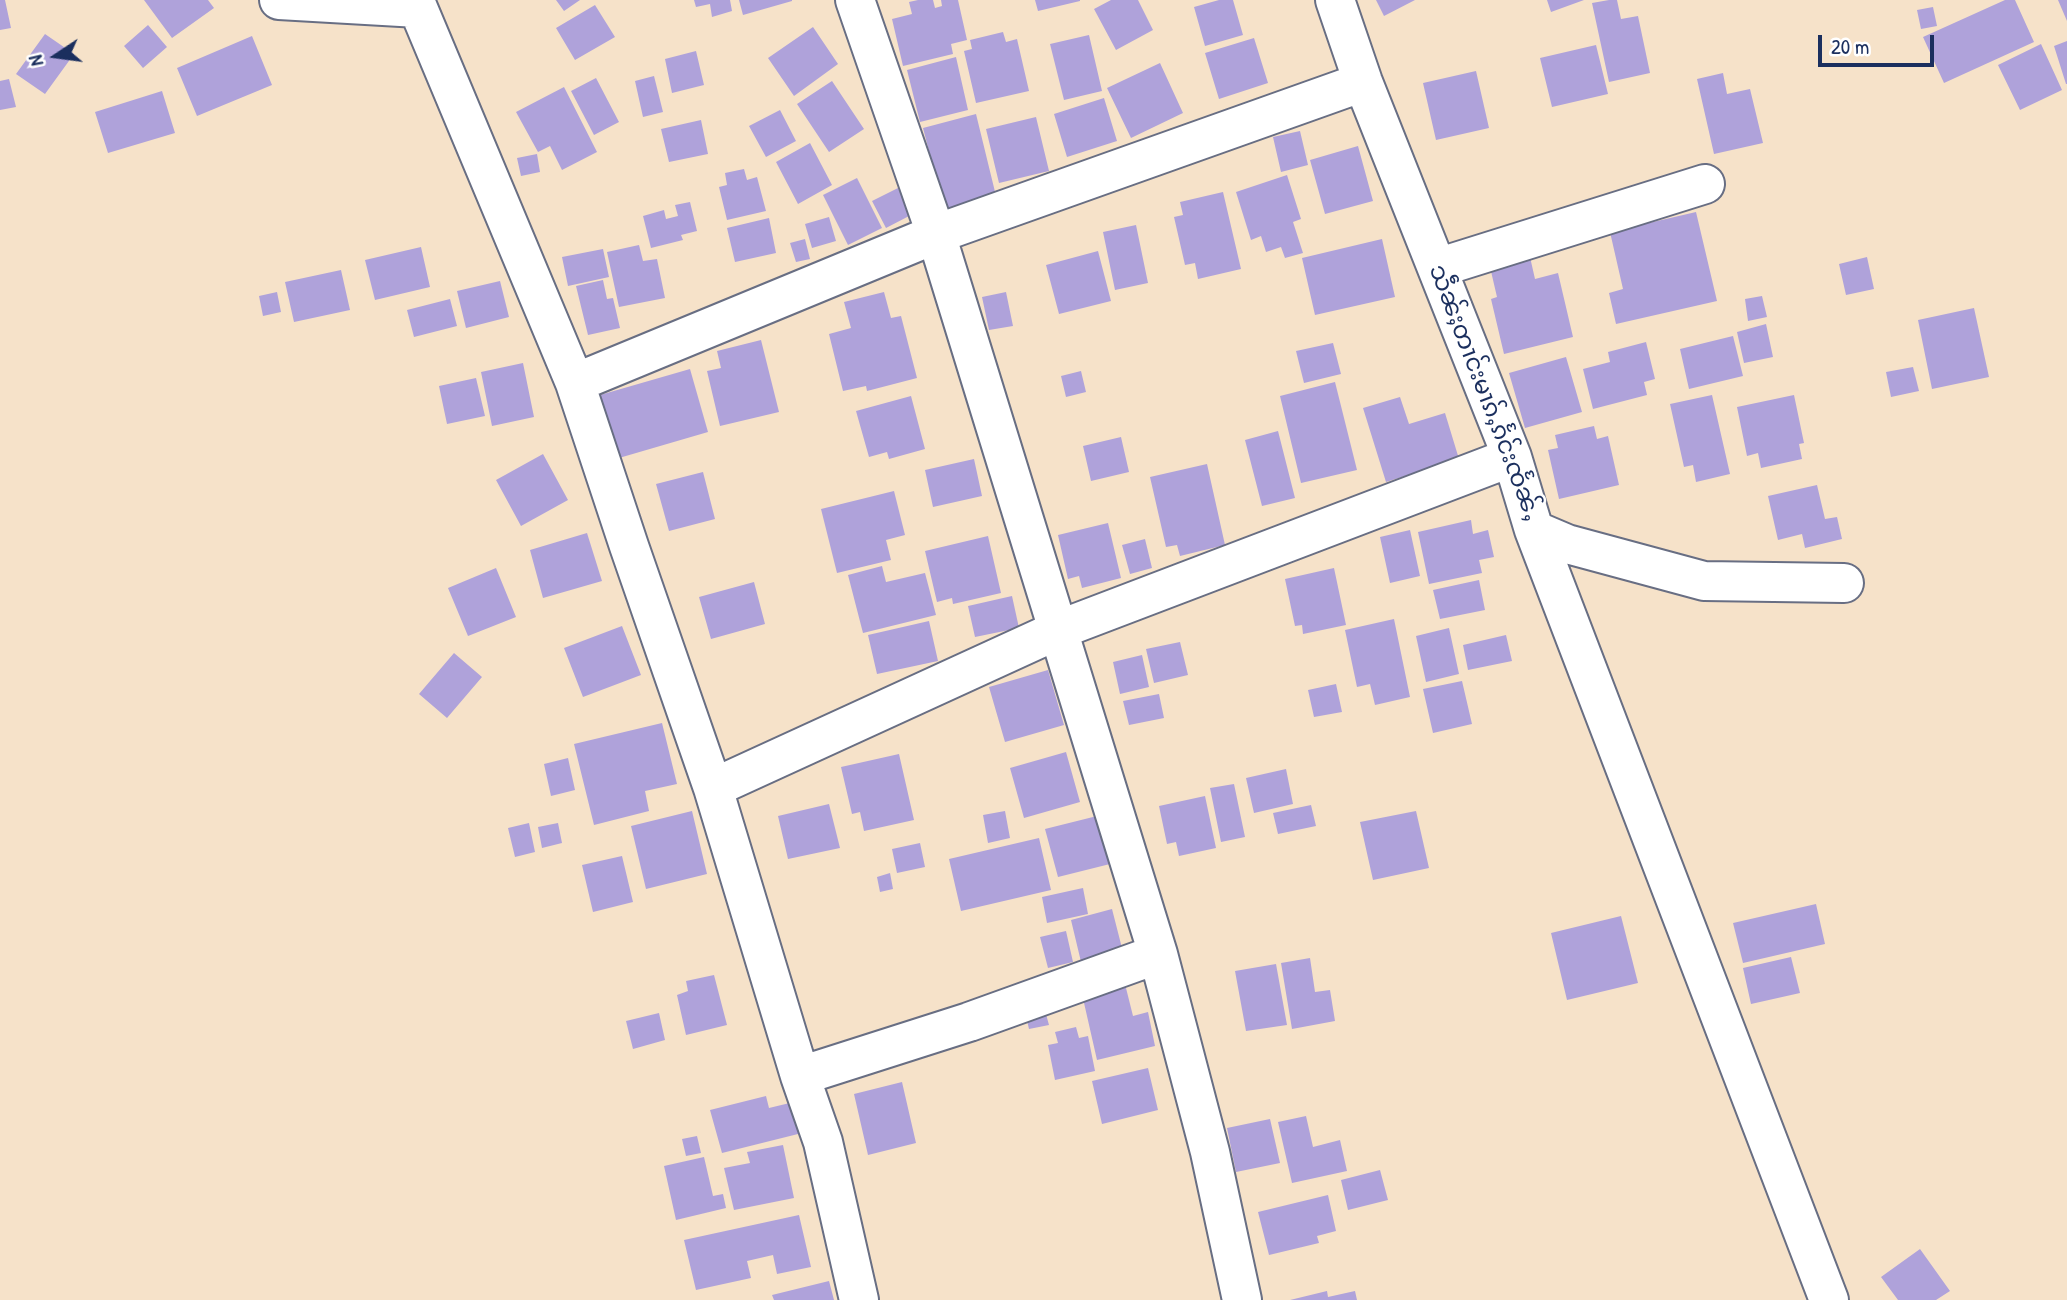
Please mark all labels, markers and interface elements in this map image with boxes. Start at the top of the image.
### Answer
north arrow [21,21,91,91]
scale bar [1822,21,1938,65]
text: 20 m [1831,32,1869,61]
text: N [22,53,49,69]
street label: သဵၼ်ႈတၢင်းမၢၵ်ႇၵႅင်းၸႅၼ်ႇ [1422,261,1546,525]

